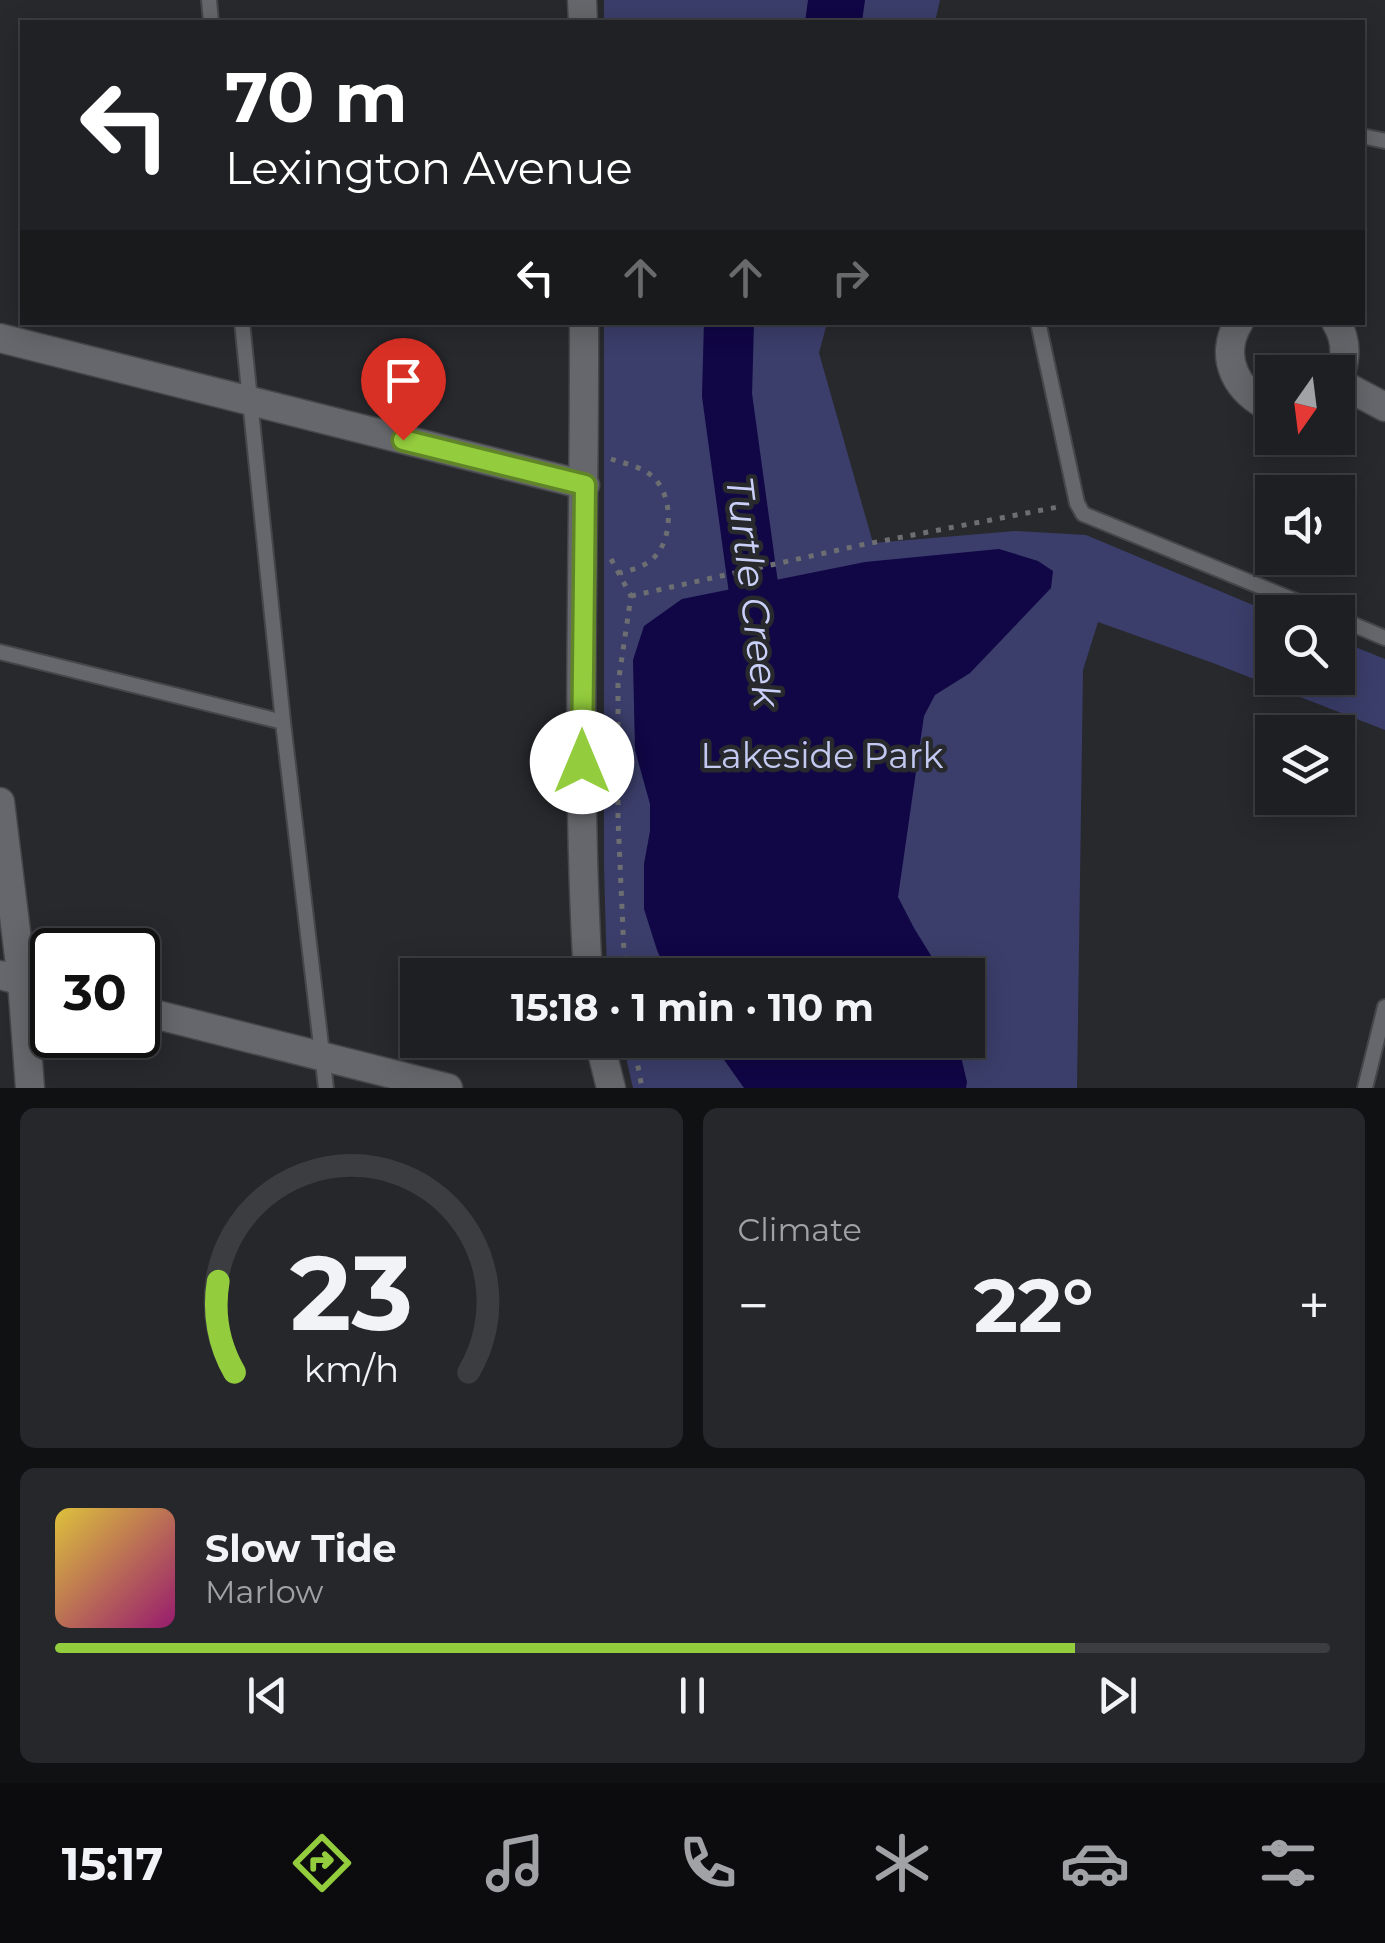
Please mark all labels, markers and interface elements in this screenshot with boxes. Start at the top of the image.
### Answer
text: 70 m [225,54,408,140]
icon: left [60,60,190,190]
text: Lexington Avenue [225,140,633,195]
icon: left [508,250,563,305]
icon: ahead [613,250,668,305]
icon: ahead [718,250,773,305]
icon: right [823,250,878,305]
pin [361,338,446,441]
icon: arrive [376,353,431,408]
north arrow [1255,355,1355,455]
map controls [1255,355,1355,815]
water label: Turtle Creek [716,474,791,711]
button: sound [1255,475,1355,575]
button: search [1255,595,1355,695]
position arrow [530,710,634,814]
button: layers [1255,715,1355,815]
park label: Lakeside Park [700,734,944,777]
speed limit sign: 30 [30,928,160,1058]
text: 15:18 · 1 min · 110 m [511,984,874,1031]
text: Climate [738,1210,862,1249]
text: 23 [290,1229,413,1356]
text: 22° [974,1259,1094,1351]
text: − [738,1272,769,1339]
text: + [1298,1272,1330,1339]
text: km/h [304,1347,399,1391]
text: Slow Tide [205,1525,397,1572]
text: Marlow [205,1572,323,1611]
icon: previous [240,1668,295,1723]
icon: pause [665,1668,720,1723]
icon: next [1090,1668,1145,1723]
icon: directions [287,1828,357,1898]
icon: music [480,1828,550,1898]
icon: phone [673,1828,743,1898]
icon: climate [867,1828,937,1898]
icon: car [1060,1828,1130,1898]
icon: filters [1253,1828,1323,1898]
text: 15:17 [62,1836,163,1891]

